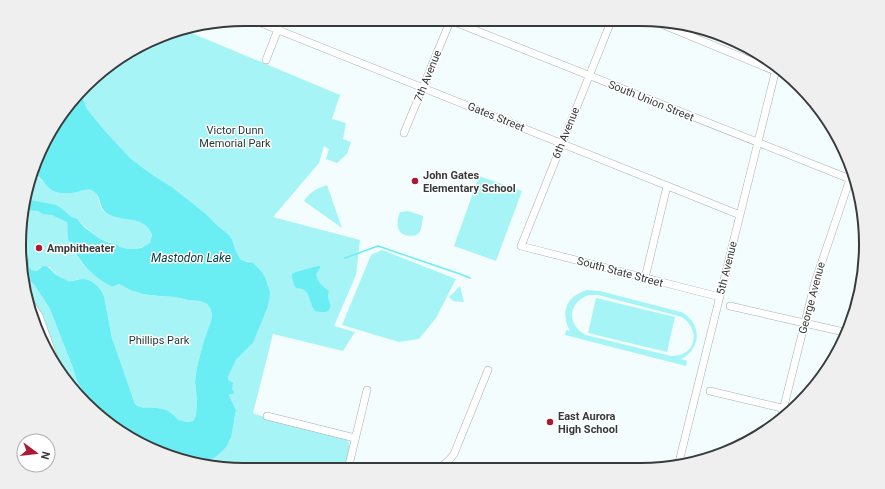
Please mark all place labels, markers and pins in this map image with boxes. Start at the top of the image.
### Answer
place label: John Gates Elementary School [423,169,516,195]
marker: John Gates Elementary School [410,176,420,186]
place label: Amphitheater [47,242,114,255]
marker: Amphitheater [34,243,44,253]
place label: East Aurora High School [558,410,618,436]
marker: East Aurora High School [545,417,555,427]

